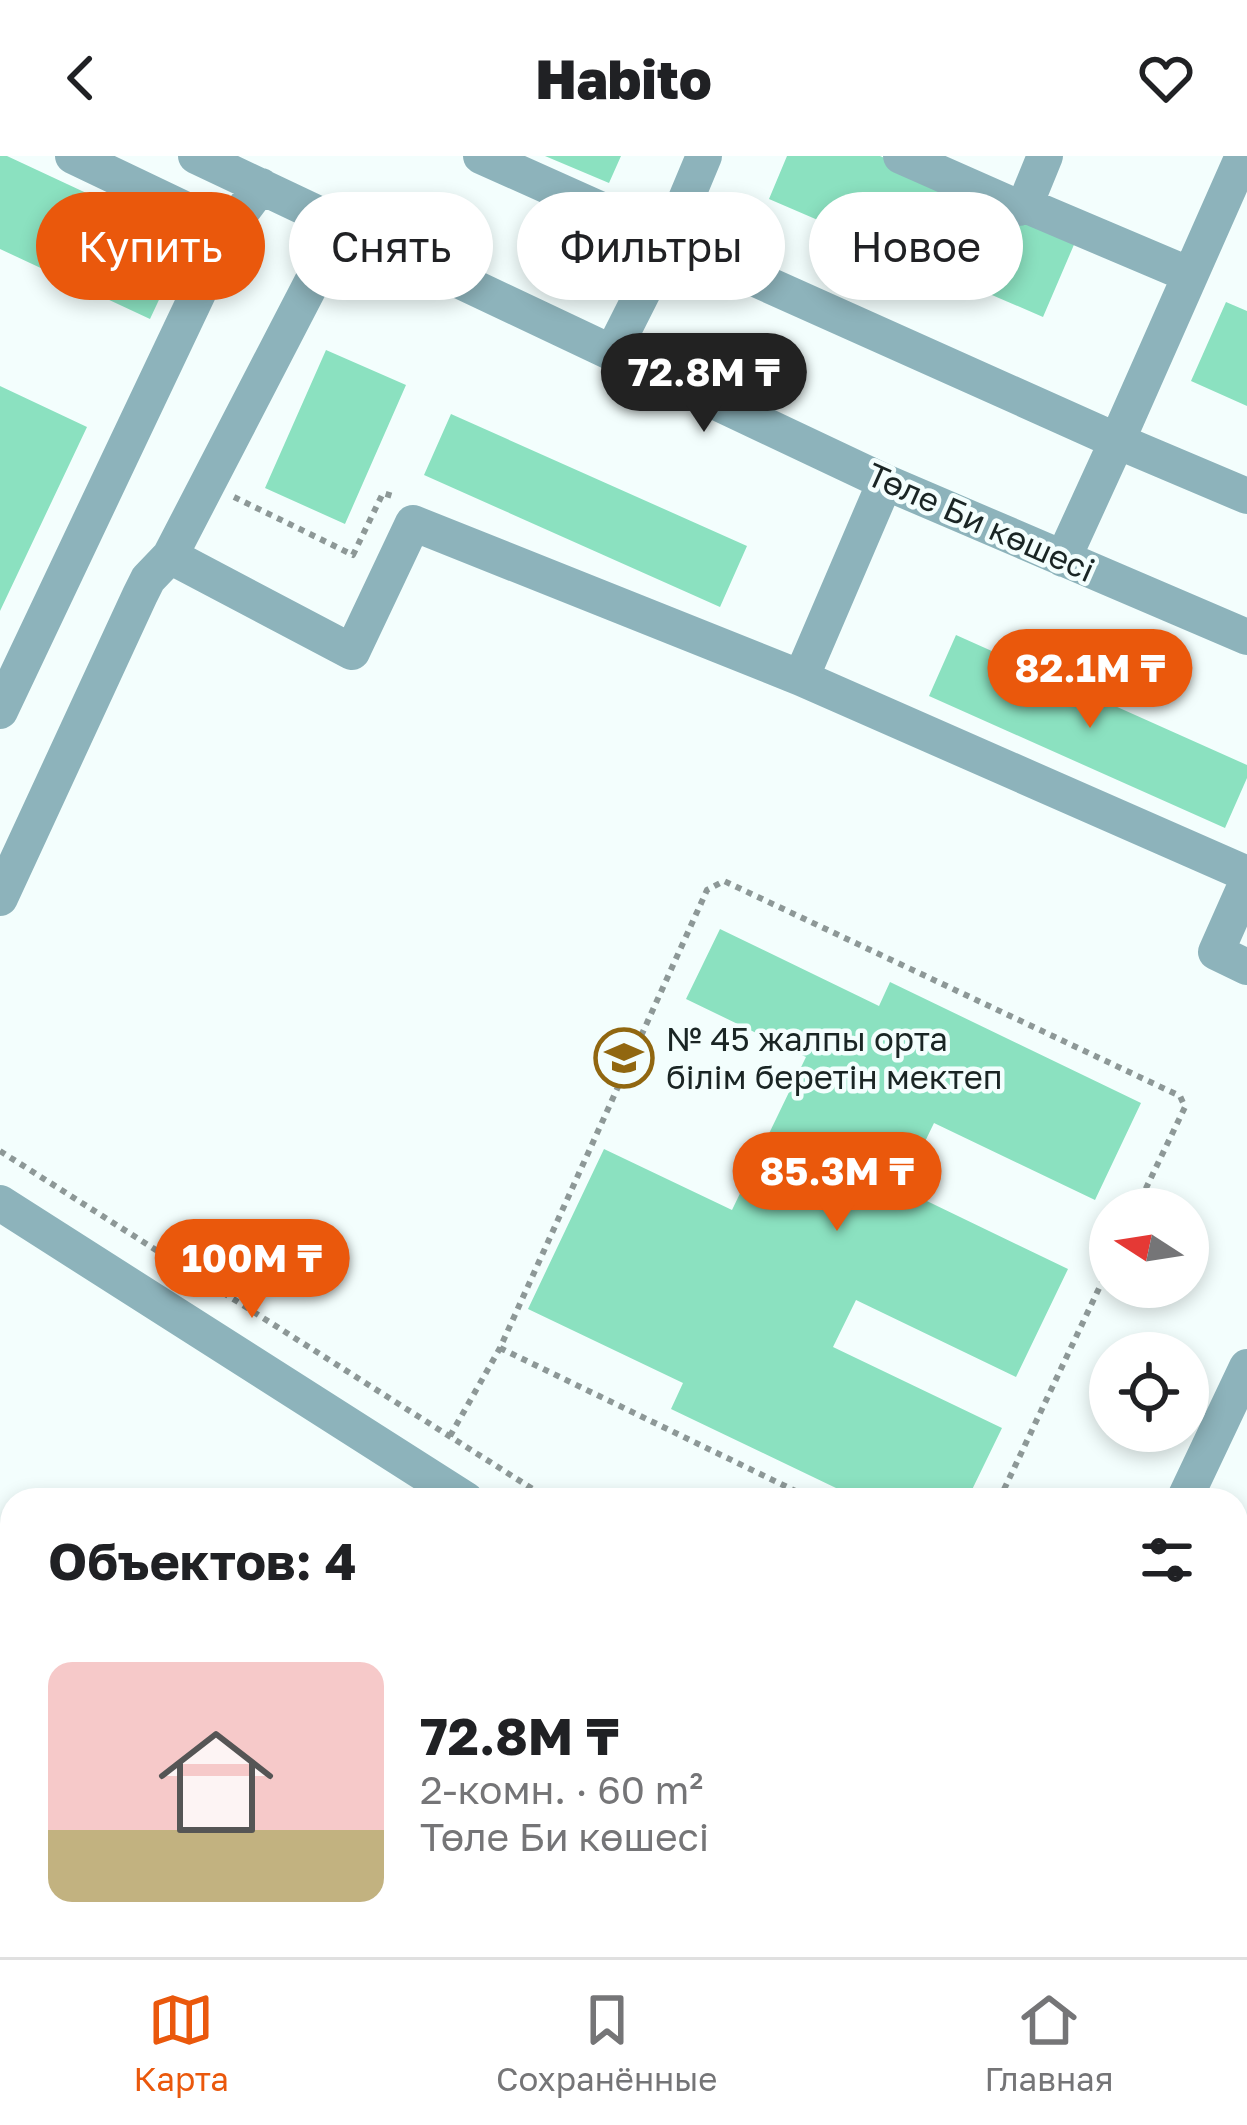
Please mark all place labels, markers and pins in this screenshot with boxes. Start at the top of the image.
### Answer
pin: 72.8M ₸ [593,333,815,435]
pin: 82.1M ₸ [979,629,1201,731]
place label: № 45 жалпы орта білім беретін мектеп [666,1019,1003,1096]
school or university icon: № 45 жалпы орта білім беретін мектеп [593,1027,655,1089]
pin: 85.3M ₸ [726,1132,948,1234]
pin: 100M ₸ [154,1219,350,1321]

